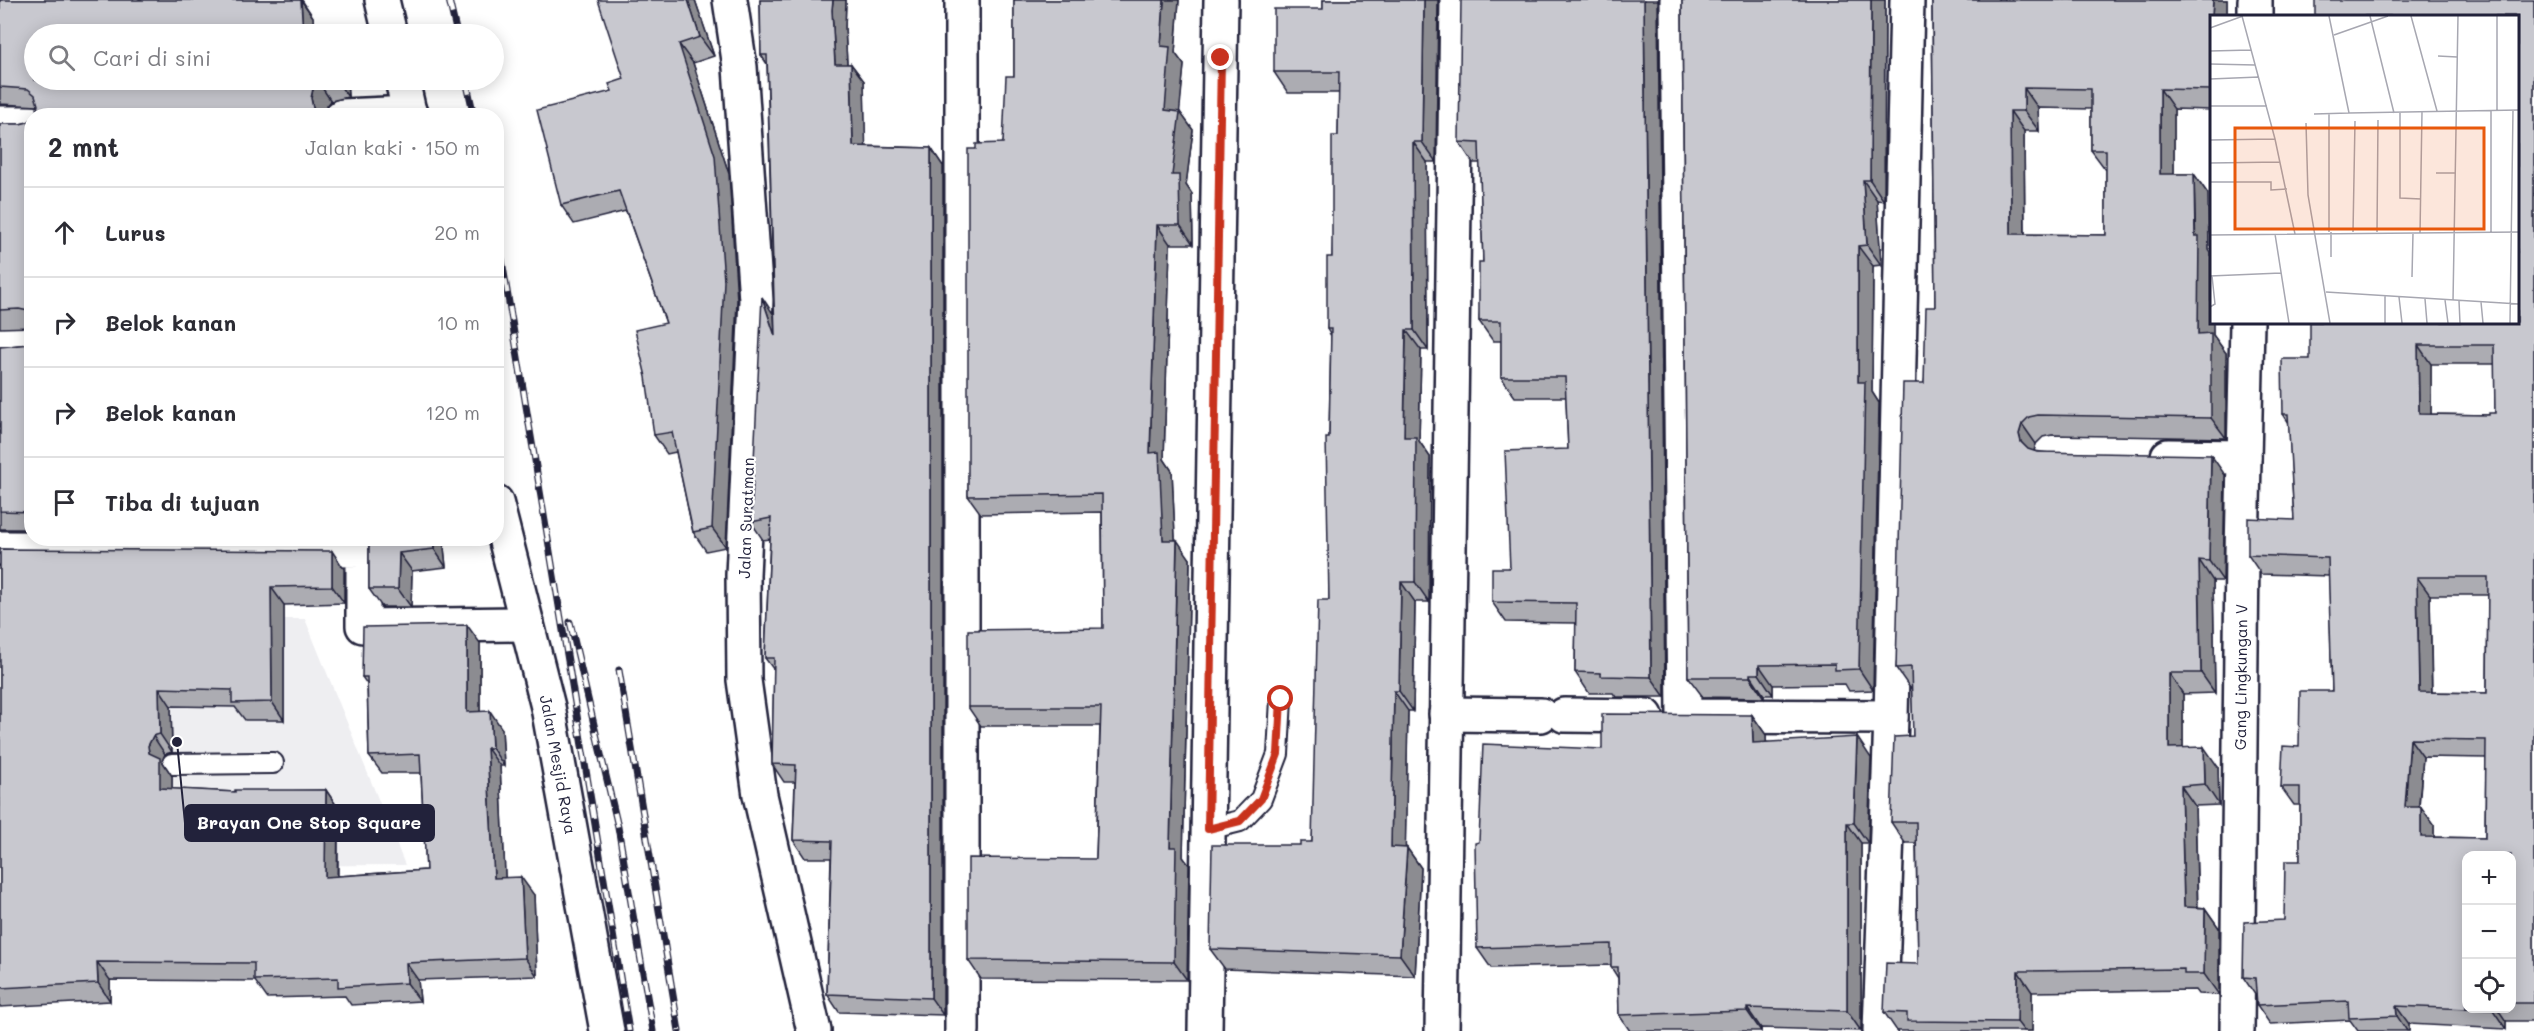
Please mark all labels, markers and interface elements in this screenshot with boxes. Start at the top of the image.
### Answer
inset map [2210,15,2519,324]
search box [24,24,504,90]
icon: search [45,41,78,74]
text: Cari di sini [93,43,211,72]
route end [1207,44,1233,70]
text: 2 mnt [48,130,119,164]
text: Jalan kaki · 150 m [305,134,480,160]
icon: ahead [48,216,81,249]
text: Lurus [105,218,166,247]
text: 20 m [434,219,480,245]
icon: right [48,306,81,339]
text: Belok kanan [105,308,236,337]
text: 10 m [436,309,480,335]
icon: right [48,396,81,429]
text: Belok kanan [105,398,236,427]
text: 120 m [425,399,480,425]
street label: Jalan Suratman [733,457,758,579]
icon: arrive [48,486,81,519]
text: Tiba di tujuan [105,488,260,517]
street label: Gang Lingkungan V [2229,604,2251,750]
route start [1267,685,1293,711]
street label: Jalan Mesjid Raya [535,692,582,836]
callout: Brayan One Stop Square [185,805,434,841]
text: Brayan One Stop Square [197,810,422,834]
map controls [2462,851,2516,1013]
button: + [2462,851,2516,905]
button: − [2462,905,2516,959]
button: locate [2462,959,2516,1013]

